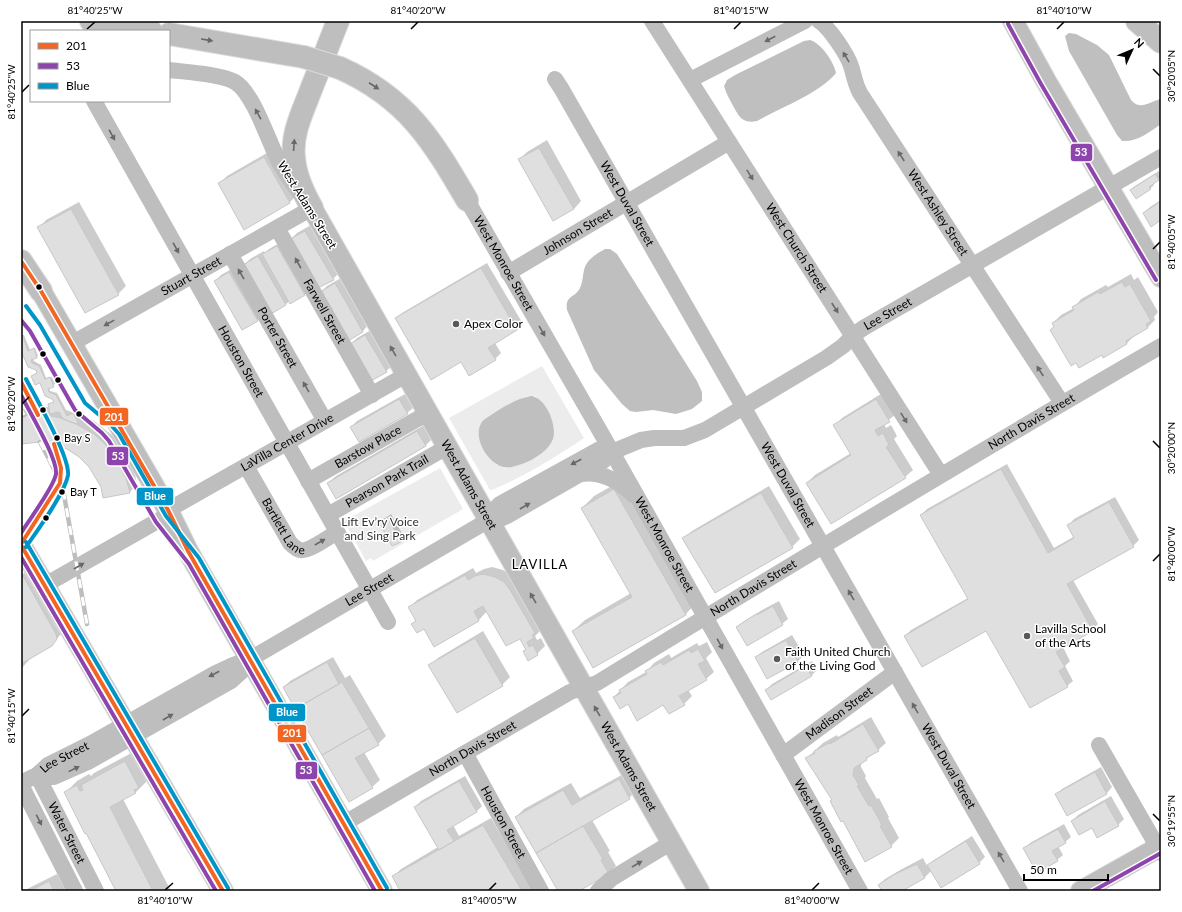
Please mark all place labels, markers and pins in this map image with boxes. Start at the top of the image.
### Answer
unlabelled marker [34,282,44,292]
place label: Apex Color [464,316,523,331]
marker: Apex Color [451,319,461,329]
unlabelled marker [38,349,48,359]
unlabelled marker [53,375,63,385]
unlabelled marker [38,405,48,415]
unlabelled marker [74,409,84,419]
place label: Bay S [64,431,91,444]
marker: Bay S [52,433,62,443]
place label: Bay T [70,485,97,498]
marker: Bay T [57,487,67,497]
unlabelled marker [41,513,51,523]
place label: Lavilla School of the Arts [1035,621,1106,650]
marker: Lavilla School of the Arts [1022,631,1032,641]
place label: Faith United Church of the Living God [785,644,890,673]
marker: Faith United Church of the Living God [772,654,782,664]

